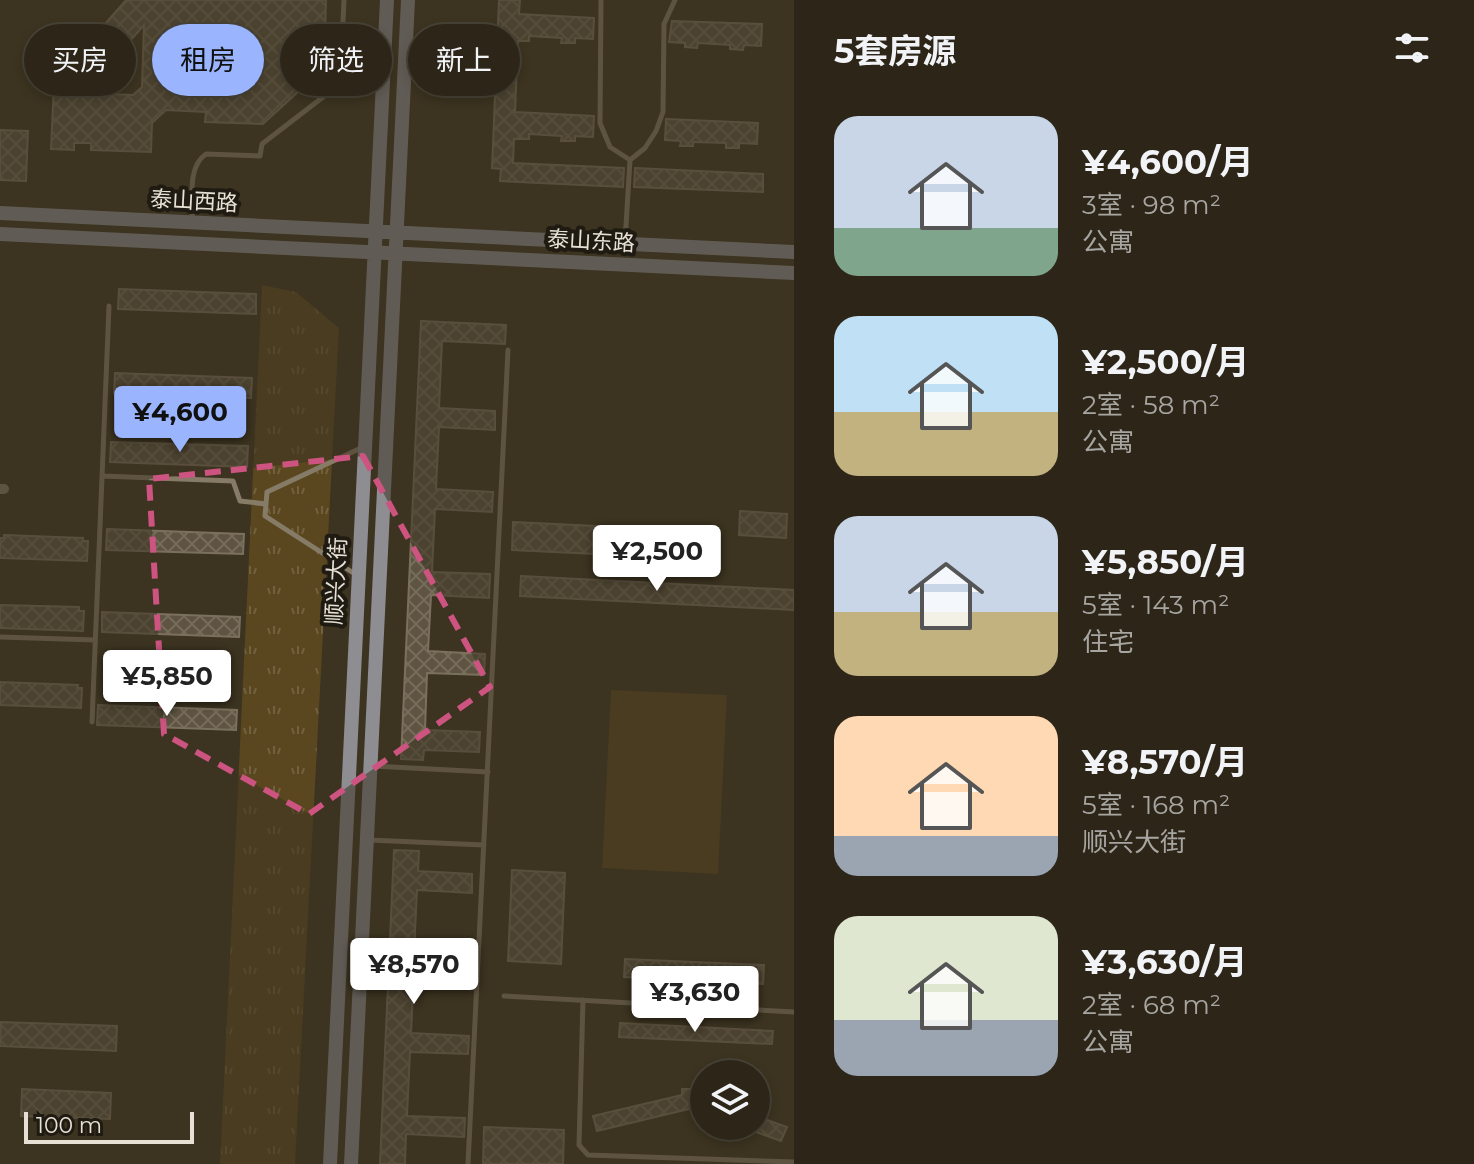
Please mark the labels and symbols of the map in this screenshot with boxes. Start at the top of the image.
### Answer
street label: 泰山西路 [149,185,239,217]
street label: 泰山东路 [546,225,636,257]
pin: ¥4,600 [115,386,245,454]
pin: ¥2,500 [592,525,722,593]
street label: 顺兴大街 [320,536,352,626]
pin: ¥5,850 [102,650,232,718]
pin: ¥8,570 [349,938,479,1006]
pin: ¥3,630 [630,966,760,1034]
scale bar [24,1108,194,1144]

